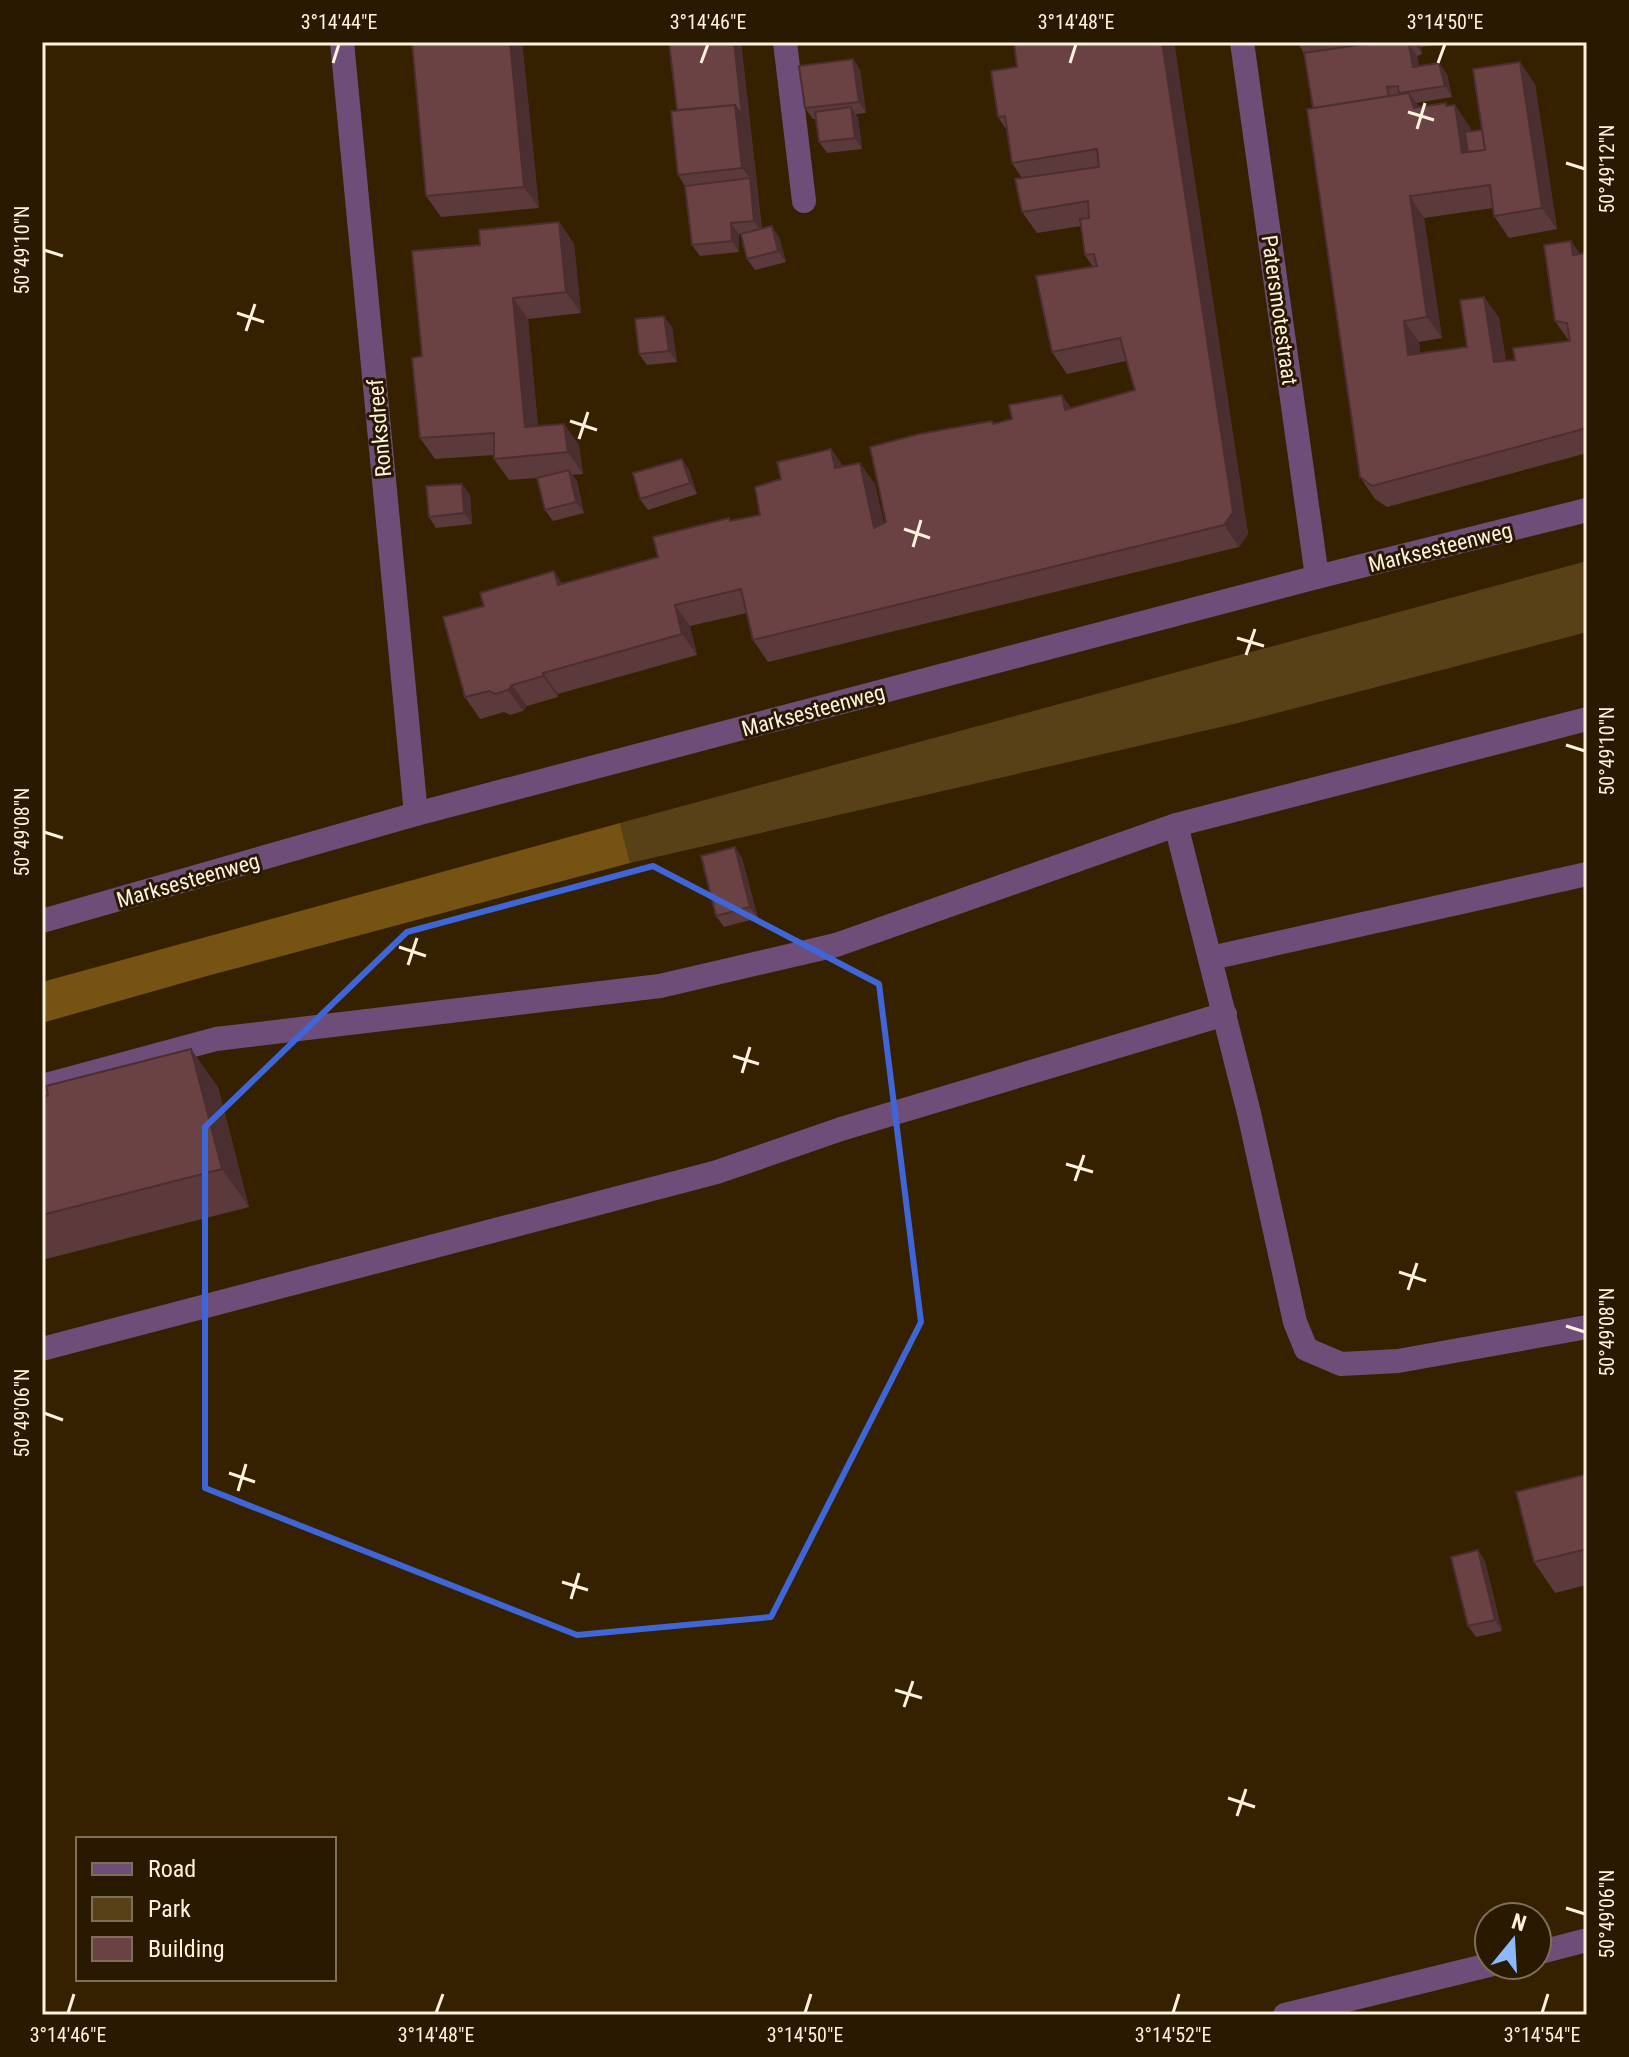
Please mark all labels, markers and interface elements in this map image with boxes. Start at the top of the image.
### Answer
text: 3°14'44"E [301,10,377,34]
text: 3°14'46"E [670,10,746,34]
text: 3°14'48"E [1038,10,1114,34]
text: 3°14'50"E [1407,10,1483,34]
text: 50°49'12"N [1595,124,1619,214]
text: 50°49'10"N [10,205,34,295]
street label: Patersmotestraat [1257,234,1302,387]
street label: Ronksdreef [363,378,396,478]
street label: Marksesteenweg [1366,518,1515,577]
street label: Marksesteenweg [739,679,888,742]
text: 50°49'10"N [1595,706,1619,796]
text: 50°49'08"N [10,787,34,877]
street label: Marksesteenweg [114,848,262,913]
text: 50°49'08"N [1595,1287,1619,1377]
text: 50°49'06"N [10,1368,34,1458]
legend [76,1837,336,1981]
text: Road [148,1855,196,1883]
text: 50°49'06"N [1595,1869,1619,1959]
text: Park [148,1895,191,1923]
north arrow [1473,1901,1553,1981]
text: N [1509,1908,1529,1936]
text: Building [148,1935,225,1963]
text: 3°14'46"E [30,2023,106,2047]
text: 3°14'48"E [398,2023,474,2047]
text: 3°14'50"E [767,2023,843,2047]
text: 3°14'52"E [1135,2023,1211,2047]
text: 3°14'54"E [1504,2023,1580,2047]

